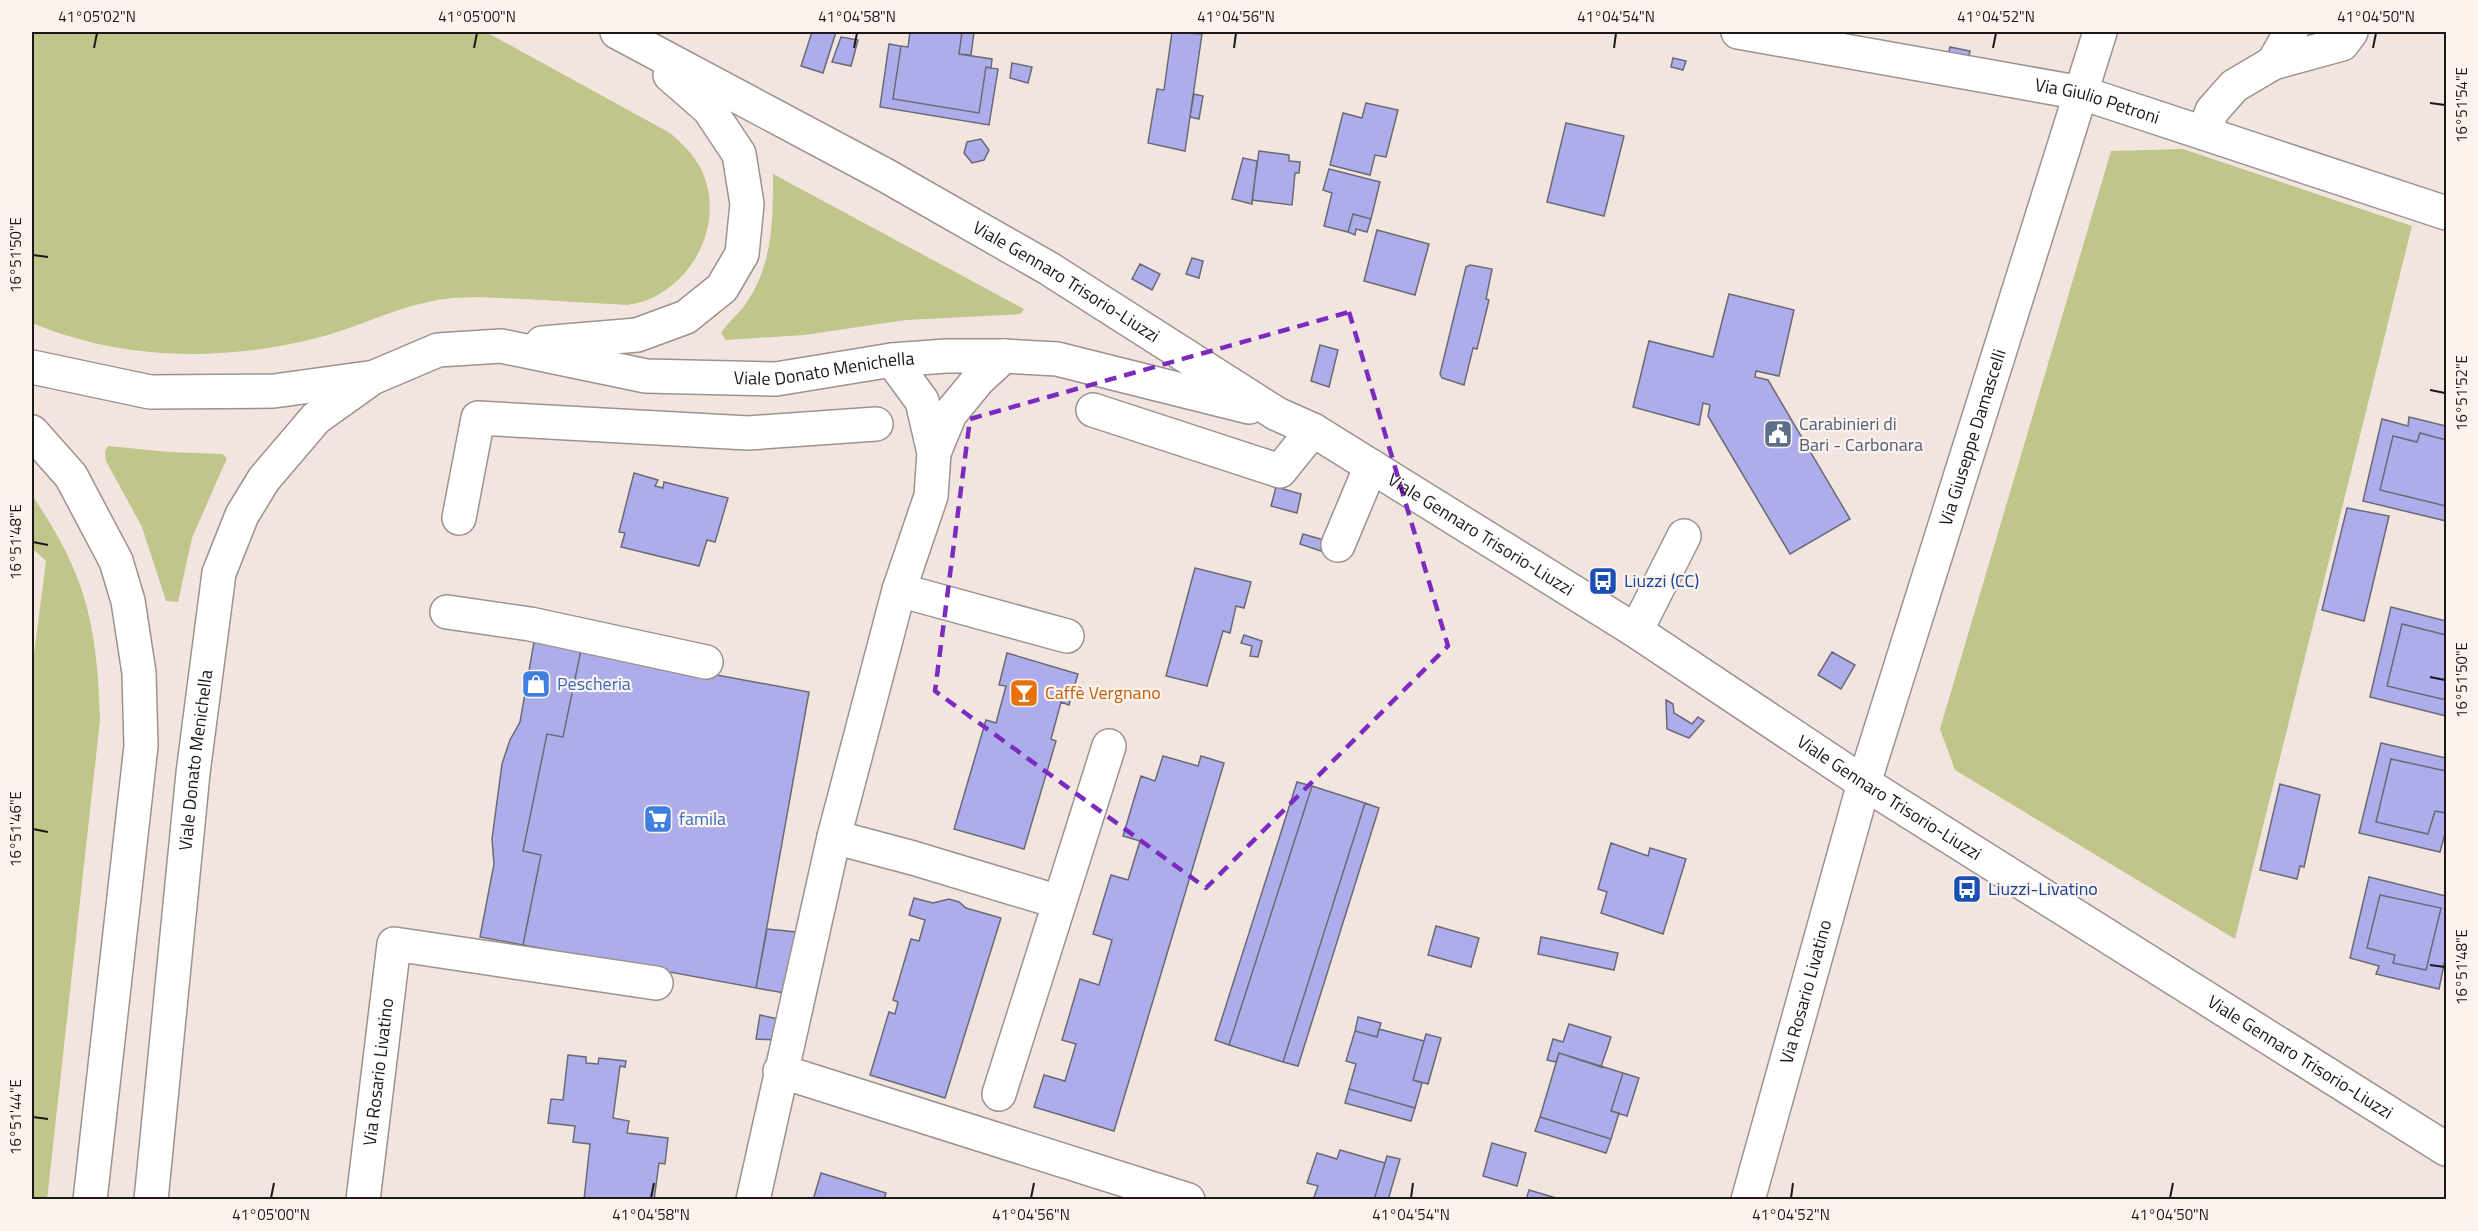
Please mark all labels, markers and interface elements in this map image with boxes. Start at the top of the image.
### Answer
text: 41°05'02"N [58,5,136,28]
text: 41°05'00"N [438,5,516,28]
text: 41°04'58"N [818,5,896,28]
text: 41°04'56"N [1197,5,1275,28]
text: 41°04'54"N [1577,5,1655,28]
text: 41°04'52"N [1957,5,2035,28]
text: 41°04'50"N [2337,5,2415,28]
text: 16°51'54"E [2450,67,2473,143]
street label: Via Giulio Petroni [2033,71,2163,131]
street label: Viale Gennaro Trisorio-Liuzzi [968,214,1165,349]
text: 16°51'50"E [4,217,27,293]
street label: Viale Donato Menichella [733,344,915,392]
street label: Via Giuseppe Damascelli [1932,346,2013,529]
text: 16°51'52"E [2450,355,2473,431]
place label: Carabinieri di Bari - Carbonara [1799,410,1923,458]
public building icon: Carabinieri di Bari - Carbonara [1762,418,1794,450]
street label: Viale Gennaro Trisorio-Liuzzi [1383,466,1579,602]
text: 16°51'48"E [4,504,27,580]
bus stop icon: Liuzzi (CC) [1587,565,1619,597]
place label: Liuzzi (CC) [1624,567,1699,594]
text: 16°51'50"E [2450,642,2473,718]
street label: Viale Donato Menichella [171,668,219,852]
shop icon: Pescheria [520,668,552,700]
place label: Pescheria [557,670,631,697]
bar icon: Caffè Vergnano [1008,677,1040,709]
place label: Caffè Vergnano [1045,679,1161,706]
street label: Viale Gennaro Trisorio-Liuzzi [1792,728,1987,867]
text: 16°51'46"E [4,791,27,867]
supermarket icon: famila [642,803,674,835]
place label: famila [679,805,726,832]
bus stop icon: Liuzzi-Livatino [1951,873,1983,905]
place label: Liuzzi-Livatino [1988,875,2098,902]
street label: Via Rosario Livatino [1772,917,1838,1067]
text: 16°51'48"E [2450,929,2473,1005]
street label: Viale Gennaro Trisorio-Liuzzi [2202,988,2398,1125]
street label: Via Rosario Livatino [356,997,400,1147]
text: 16°51'44"E [4,1079,27,1155]
text: 41°05'00"N [232,1203,310,1226]
text: 41°04'58"N [612,1203,690,1226]
text: 41°04'56"N [992,1203,1070,1226]
text: 41°04'54"N [1372,1203,1450,1226]
text: 41°04'52"N [1752,1203,1830,1226]
text: 41°04'50"N [2131,1203,2209,1226]

